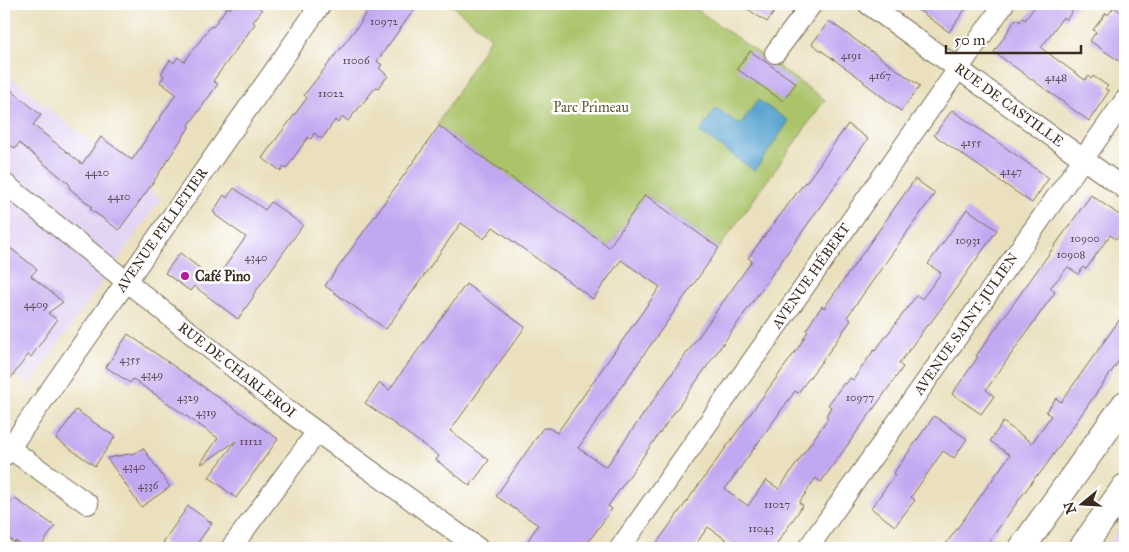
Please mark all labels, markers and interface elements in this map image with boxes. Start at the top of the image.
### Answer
house number: 10972 [370,15,399,28]
scale bar [946,22,1082,54]
text: 50 m [954,31,986,49]
house number: 4191 [841,49,861,62]
house number: 11006 [342,54,370,67]
street label: RUE DE CASTILLE [951,60,1067,150]
house number: 4167 [869,69,891,82]
house number: 4148 [1045,71,1067,84]
house number: 11022 [318,87,345,100]
park label: Parc Primeau [553,99,629,116]
house number: 4155 [961,136,981,149]
street label: AVENUE PELLETIER [112,163,212,296]
house number: 4147 [1000,165,1022,178]
house number: 4420 [85,166,109,179]
house number: 4410 [108,190,130,203]
street label: AVENUE HÉBERT [766,219,854,333]
house number: 10900 [1070,232,1100,245]
house number: 10931 [955,234,981,247]
house number: 10908 [1057,248,1086,261]
street label: AVENUE SAINT-JULIEN [910,249,1023,400]
house number: 4340 [244,251,268,264]
place label: Café Pino [195,268,251,285]
marker: Café Pino [179,270,191,282]
house number: 4409 [24,298,48,311]
street label: RUE DE CHARLEROI [175,319,299,421]
house number: 4355 [120,353,140,366]
house number: 4349 [141,368,163,381]
house number: 4329 [177,391,199,404]
house number: 10977 [846,391,874,404]
house number: 4319 [196,406,216,419]
house number: 11121 [240,435,262,448]
house number: 4340 [122,460,146,473]
house number: 4336 [138,479,159,492]
north arrow [1056,480,1106,530]
house number: 11027 [764,498,790,511]
text: N [1060,499,1080,516]
house number: 11043 [748,522,774,535]

